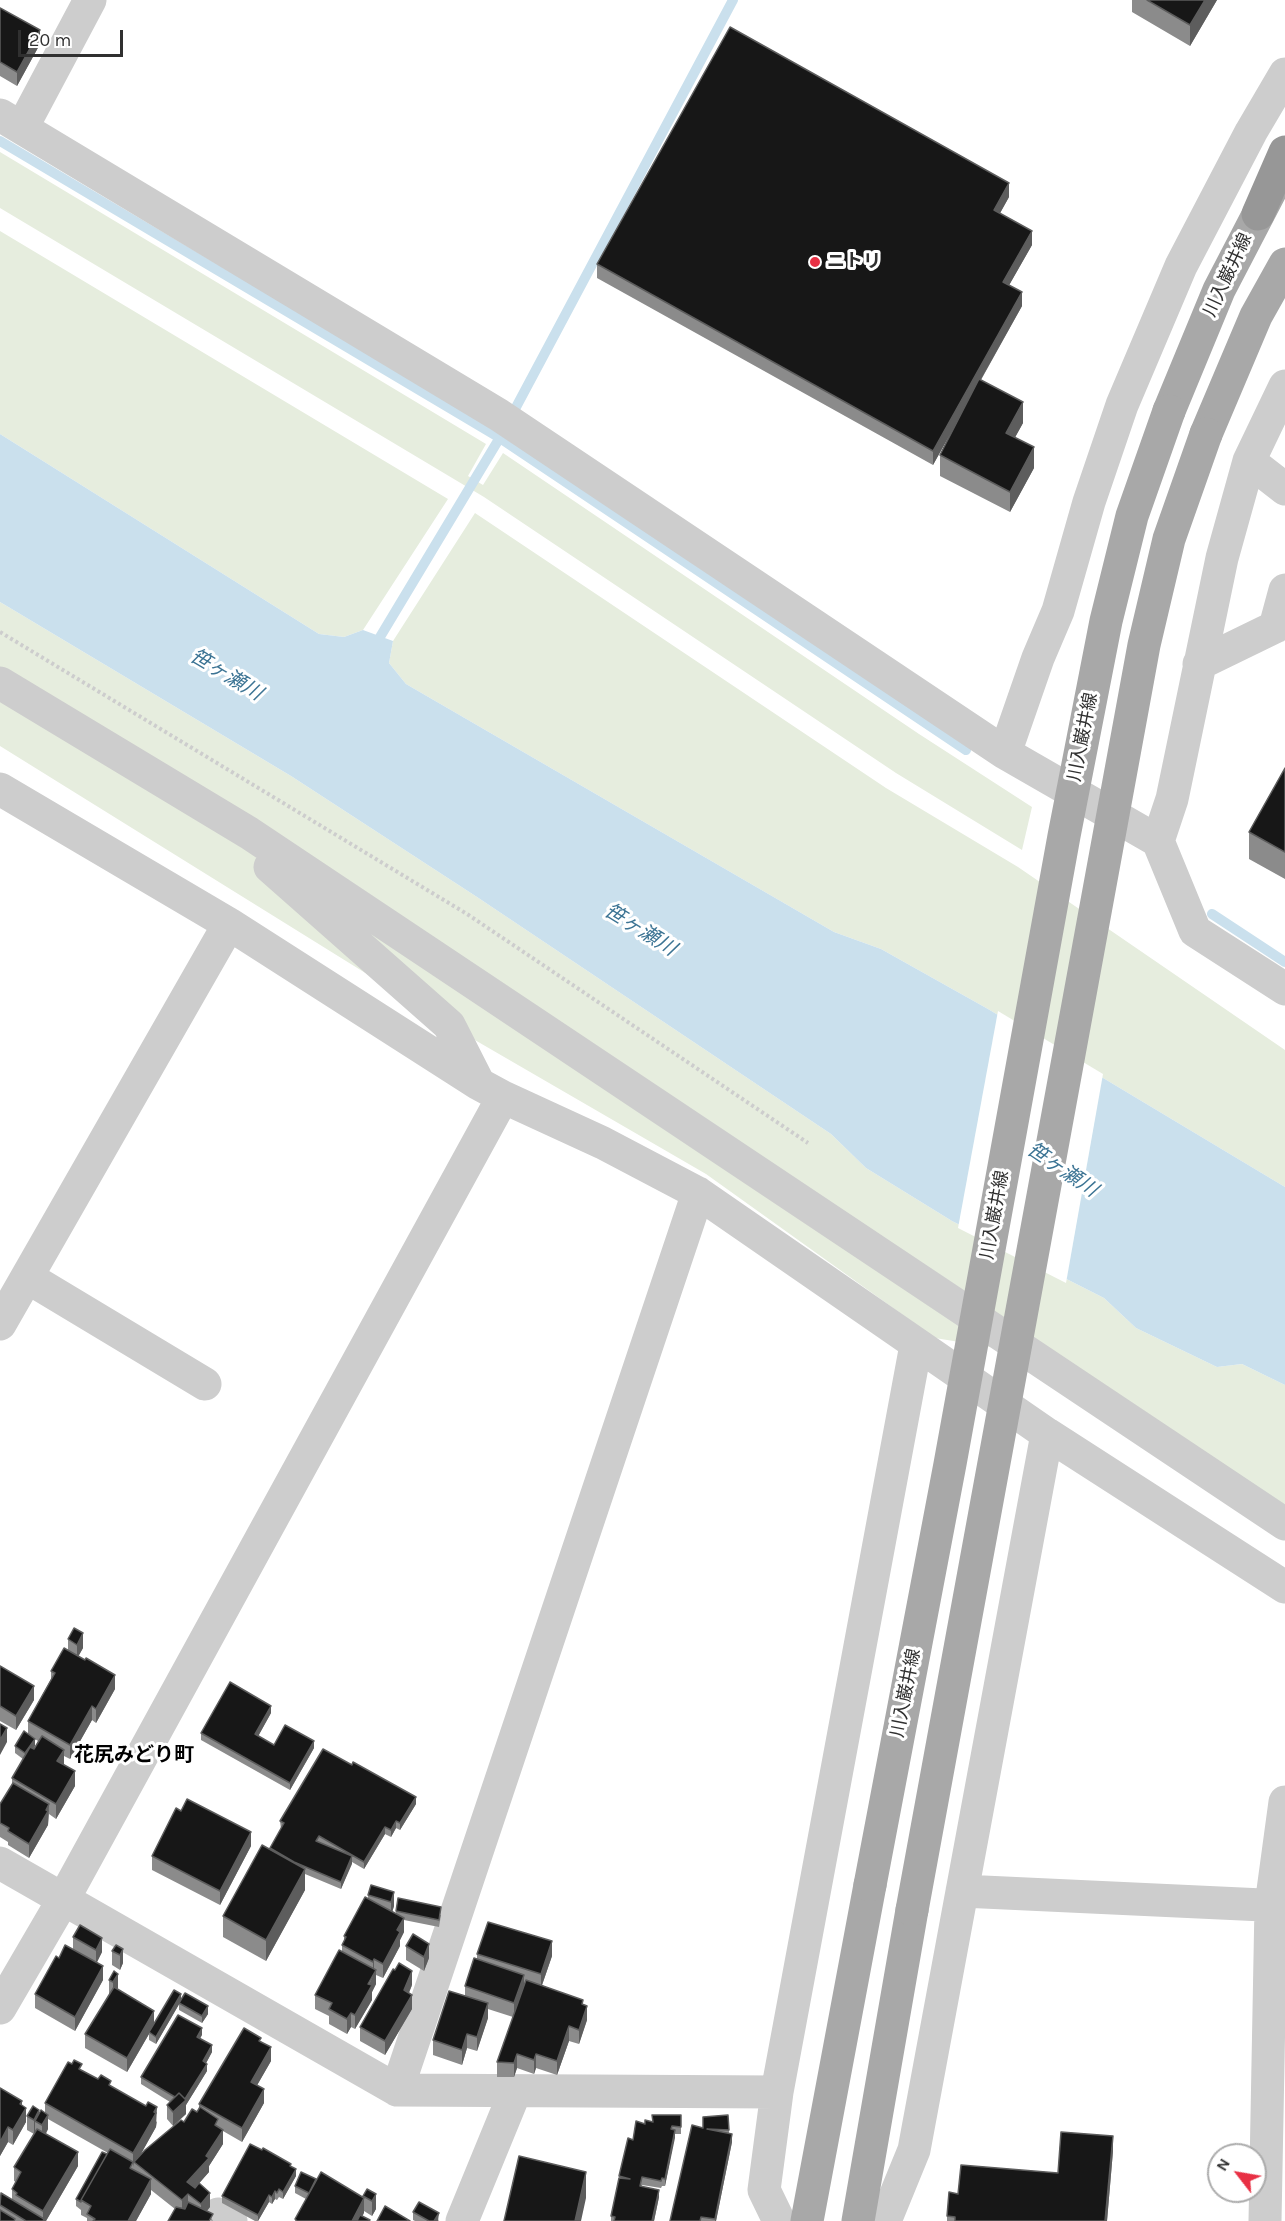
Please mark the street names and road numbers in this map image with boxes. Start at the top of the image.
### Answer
street label: 川入巌井線 [1199,230,1257,320]
street label: 川入巌井線 [1064,691,1102,783]
street label: 川入巌井線 [977,1169,1013,1261]
street label: 川入巌井線 [887,1647,925,1739]

